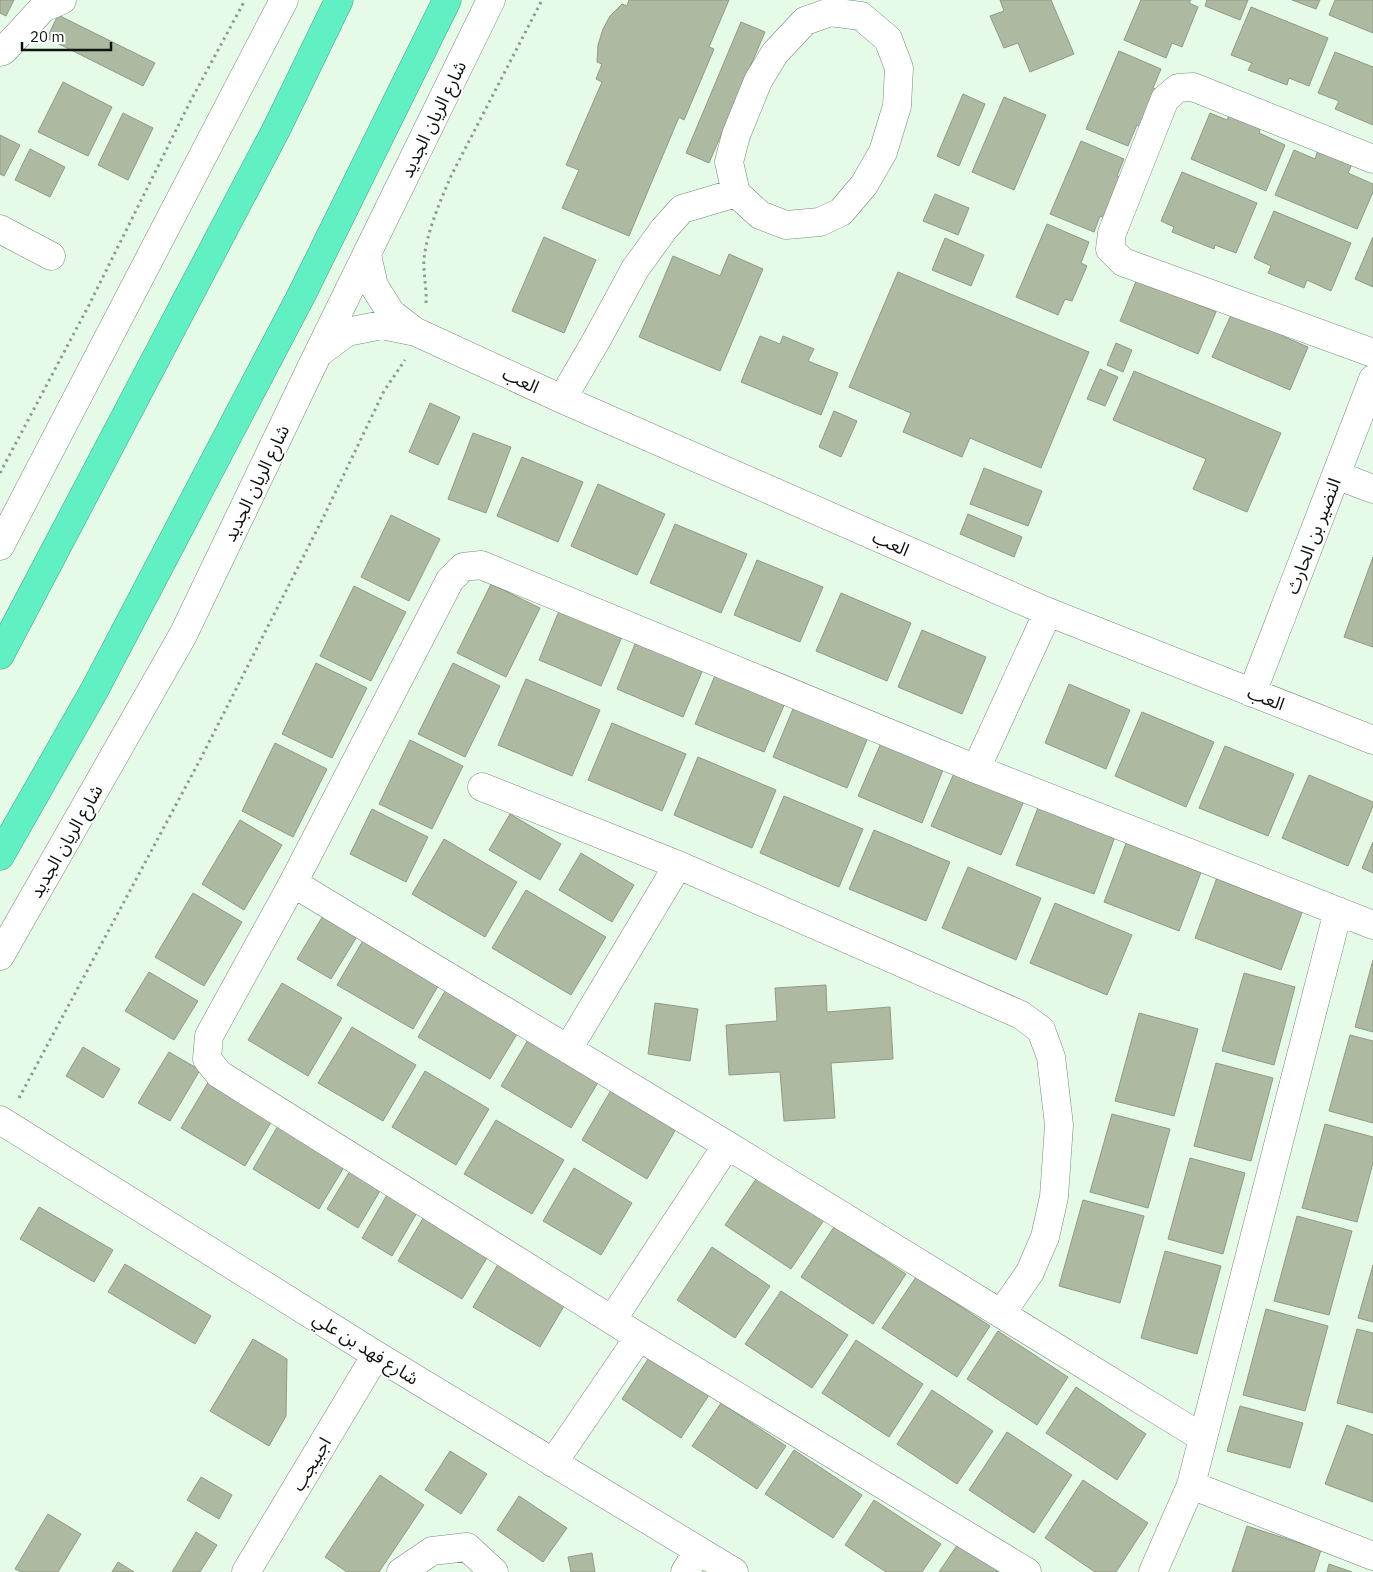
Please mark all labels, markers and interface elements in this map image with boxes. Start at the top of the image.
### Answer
scale bar [22,20,111,52]
text: 20 m [30,27,65,46]
street label: شارع الريان الجديد [395,57,474,182]
street label: العب [499,362,543,398]
street label: شارع الريان الجديد [218,421,297,546]
street label: النضير بن الحارث [1280,475,1346,597]
street label: العب [869,525,913,561]
street label: العب [1244,680,1288,716]
street label: شارع الريان الجديد [24,780,110,903]
street label: شارع فهد بن علي [307,1306,423,1392]
street label: اجبيجب [286,1433,336,1495]

